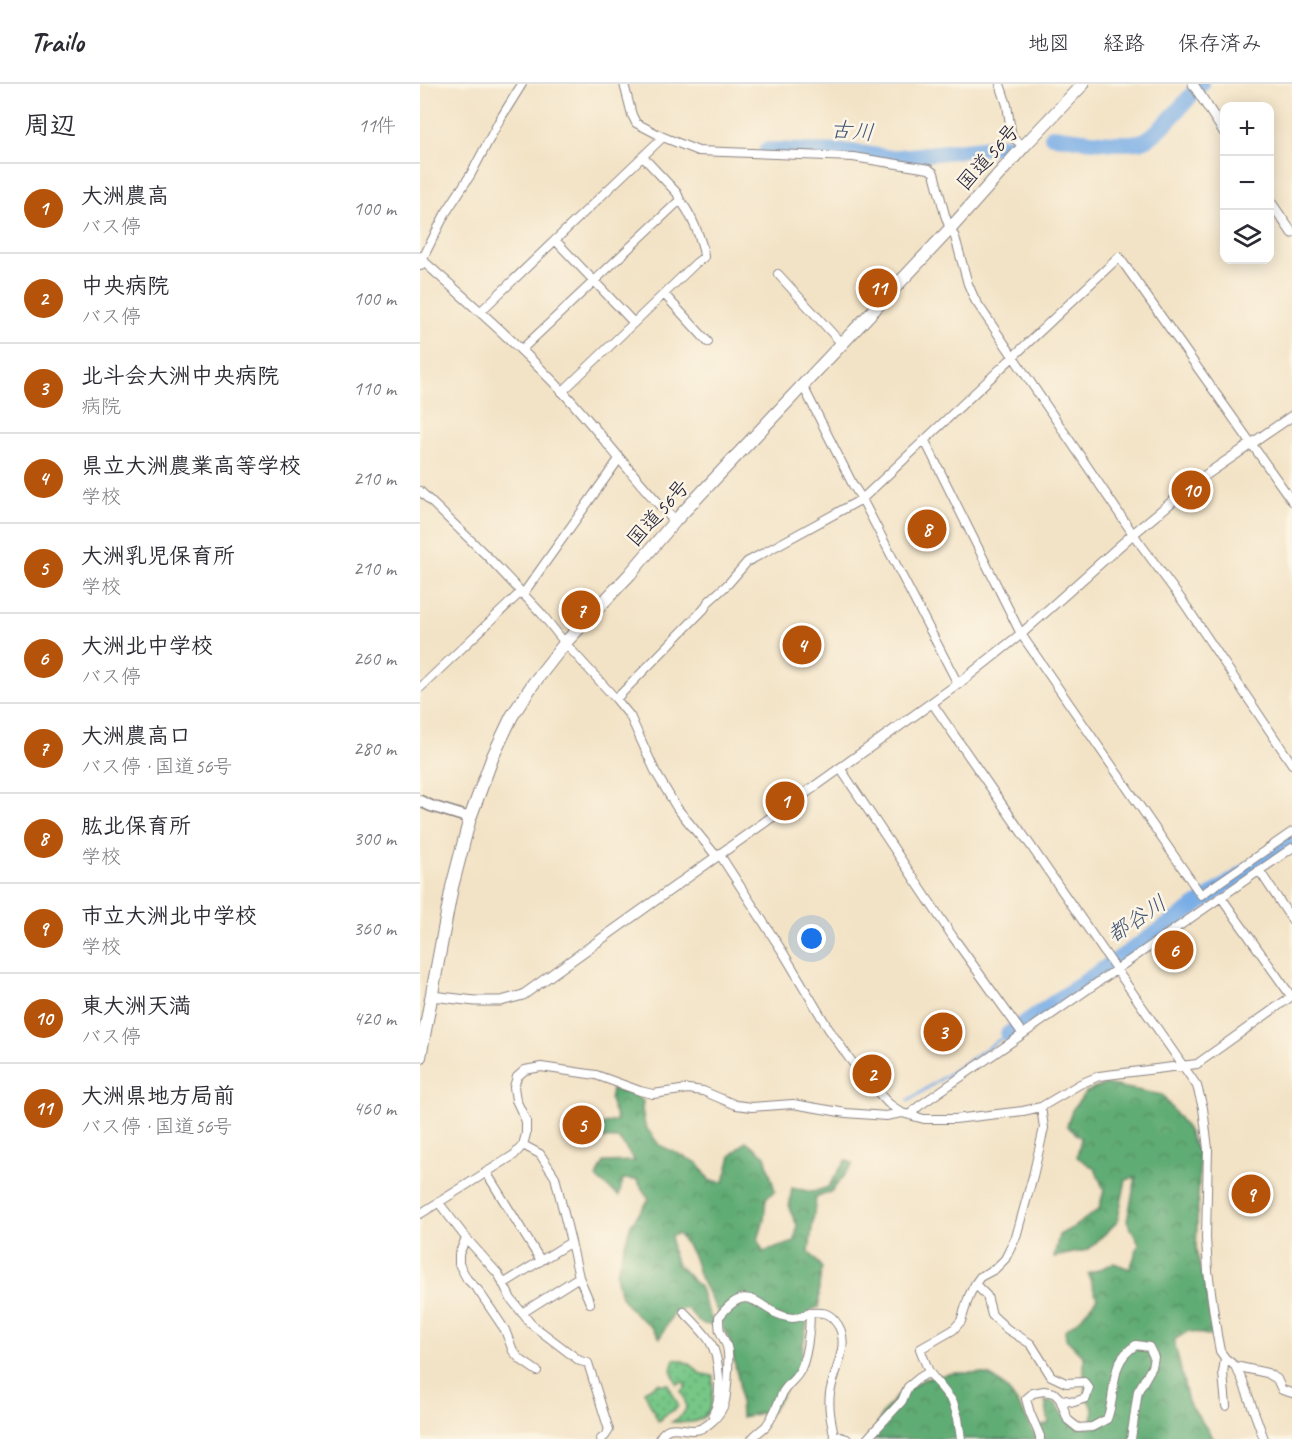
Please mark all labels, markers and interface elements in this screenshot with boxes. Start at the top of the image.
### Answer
text: Trailo [30,24,84,59]
text: 地図 [1028,30,1070,56]
text: 経路 [1103,30,1145,56]
text: 保存済み [1178,30,1262,56]
map controls [1220,102,1274,264]
button: + [1220,102,1274,156]
text: 周辺 [24,109,76,142]
text: 11件 [358,113,396,138]
water label: 古川 [829,115,875,147]
street label: 国道56号 [951,118,1025,196]
button: − [1220,156,1274,210]
text: 大洲農高 [81,182,169,210]
text: 1 [39,196,48,221]
text: 100 m [353,196,396,221]
button: layers [1220,210,1274,264]
text: バス停 [81,214,141,239]
pin: 11 [858,266,898,310]
text: 中央病院 [81,272,169,300]
text: 2 [39,286,48,311]
text: 100 m [353,286,396,311]
text: バス停 [81,304,141,329]
text: 北斗会大洲中央病院 [81,362,279,390]
text: 3 [39,376,48,401]
text: 110 m [353,376,396,401]
text: 病院 [81,394,121,419]
text: 県立大洲農業高等学校 [81,452,301,480]
text: 4 [39,466,48,491]
text: 210 m [353,466,396,491]
pin: 10 [1172,468,1210,512]
street label: 国道56号 [621,474,695,552]
text: 学校 [81,484,121,509]
pin: 8 [908,506,946,552]
text: 大洲乳児保育所 [81,542,235,570]
text: 5 [39,556,48,581]
text: 210 m [353,556,396,581]
text: 学校 [81,574,121,599]
pin: 7 [562,588,600,632]
pin: 4 [782,622,821,668]
text: 大洲北中学校 [81,632,213,660]
text: 6 [39,646,48,671]
text: 260 m [353,646,396,671]
text: バス停 [81,664,141,689]
text: 大洲農高口 [81,722,191,750]
text: 7 [39,736,48,761]
text: 280 m [353,736,396,761]
text: バス停 · 国道56号 [81,754,232,779]
pin: 1 [766,778,805,824]
text: 肱北保育所 [81,812,191,840]
text: 8 [39,826,48,851]
text: 300 m [353,826,396,851]
text: 学校 [81,844,121,869]
water label: 都谷川 [1102,889,1172,949]
text: 市立大洲北中学校 [81,902,257,930]
text: 9 [39,916,48,941]
text: 360 m [353,916,396,941]
your location [797,924,826,953]
pin: 6 [1154,928,1194,972]
text: 学校 [81,934,121,959]
text: 東大洲天満 [81,992,191,1020]
text: 10 [35,1006,53,1031]
text: 420 m [353,1006,396,1031]
pin: 3 [924,1010,962,1054]
text: バス停 [81,1024,141,1049]
pin: 2 [852,1052,892,1096]
text: 大洲県地方局前 [81,1082,235,1110]
text: 11 [35,1096,53,1121]
text: 460 m [353,1096,396,1121]
pin: 5 [562,1102,602,1148]
text: バス停 · 国道56号 [81,1114,232,1139]
pin: 9 [1232,1172,1270,1216]

